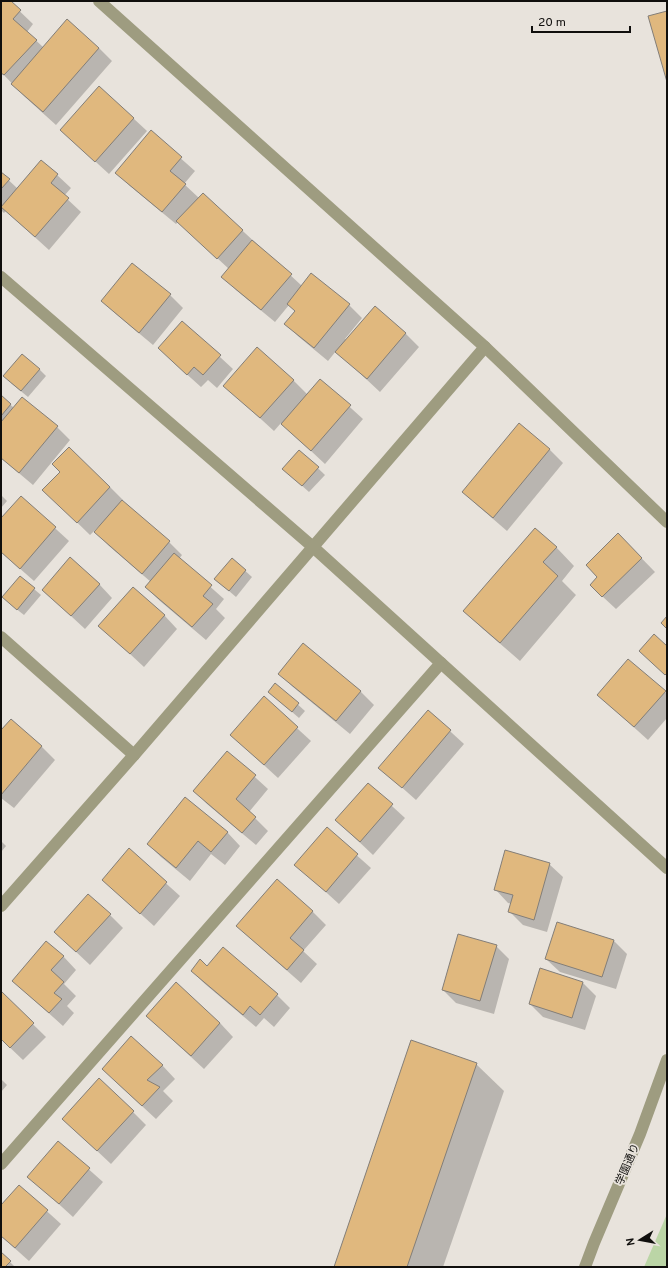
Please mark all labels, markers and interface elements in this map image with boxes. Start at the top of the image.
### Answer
scale bar [532,8,630,34]
text: 20 m [538,15,566,31]
street label: 学園通り [613,1141,643,1187]
north arrow [620,1220,660,1260]
text: N [624,1237,639,1247]

